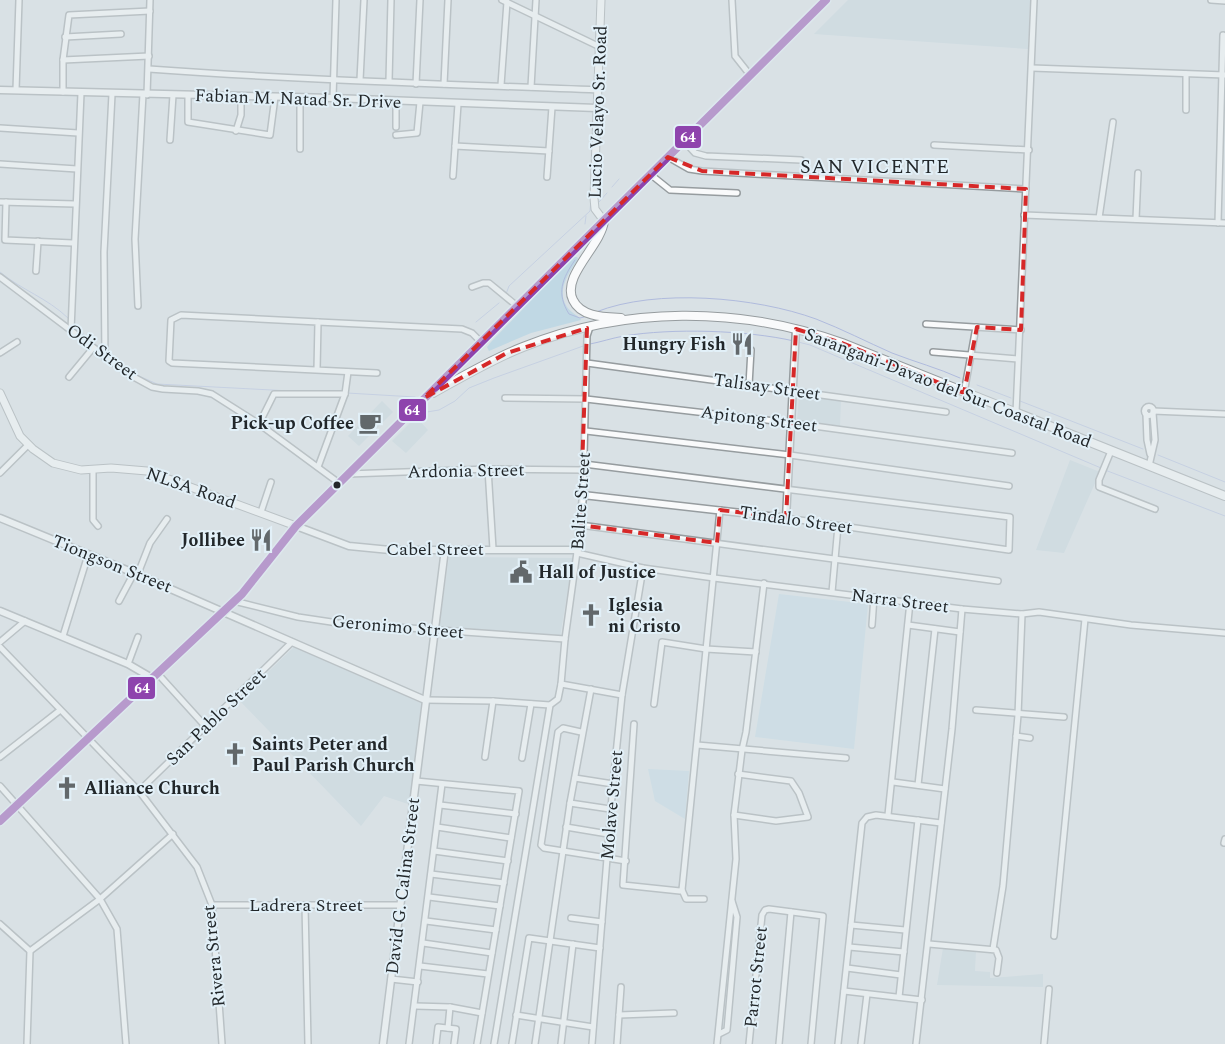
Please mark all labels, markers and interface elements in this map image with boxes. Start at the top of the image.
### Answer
street label: Lucio Velayo Sr. Road [581,25,615,199]
street label: Fabian M. Natad Sr. Drive [194,82,402,116]
line badge: 64 [674,125,702,149]
text: 64 [680,127,696,148]
district label: SAN VICENTE [800,152,950,182]
street label: Odi Street [61,317,143,387]
street label: Sarangani-Davao del Sur Coastal Road [801,321,1095,455]
place label: Hungry Fish [622,331,726,358]
restaurant icon: Hungry Fish [729,331,755,357]
street label: Talisay Street [712,366,822,408]
line badge: 64 [398,398,427,422]
street label: Apitong Street [699,398,819,440]
text: 64 [404,400,420,421]
place label: Pick-up Coffee [231,410,354,437]
cafe icon: Pick-up Coffee [357,410,383,436]
street label: Balite Street [564,451,598,551]
street label: Ardonia Street [407,456,525,486]
street label: NLSA Road [142,460,240,516]
unlabelled marker [332,480,342,490]
street label: Tindalo Street [738,499,854,541]
place label: Jollibee [181,527,245,554]
restaurant icon: Jollibee [248,527,274,553]
street label: Tiongson Street [48,528,176,600]
street label: Cabel Street [386,536,484,563]
public building icon: Hall of Justice [508,559,534,585]
place label: Hall of Justice [538,559,656,586]
street label: Narra Street [850,582,950,620]
place label: Iglesia ni Cristo [608,592,681,640]
church icon: Iglesia ni Cristo [578,602,604,628]
street label: Geronimo Street [331,608,465,646]
street label: San Pablo Street [160,662,272,772]
line badge: 64 [127,676,156,700]
text: 64 [134,678,150,699]
place label: Saints Peter and Paul Parish Church [252,731,415,779]
church icon: Saints Peter and Paul Parish Church [222,741,248,767]
street label: Molave Street [594,749,630,861]
church icon: Alliance Church [54,775,80,801]
place label: Alliance Church [84,775,220,802]
street label: David G. Calina Street [379,796,427,976]
street label: Ladrera Street [249,892,363,919]
street label: Rivera Street [195,903,233,1009]
street label: Parrot Street [737,925,775,1029]

